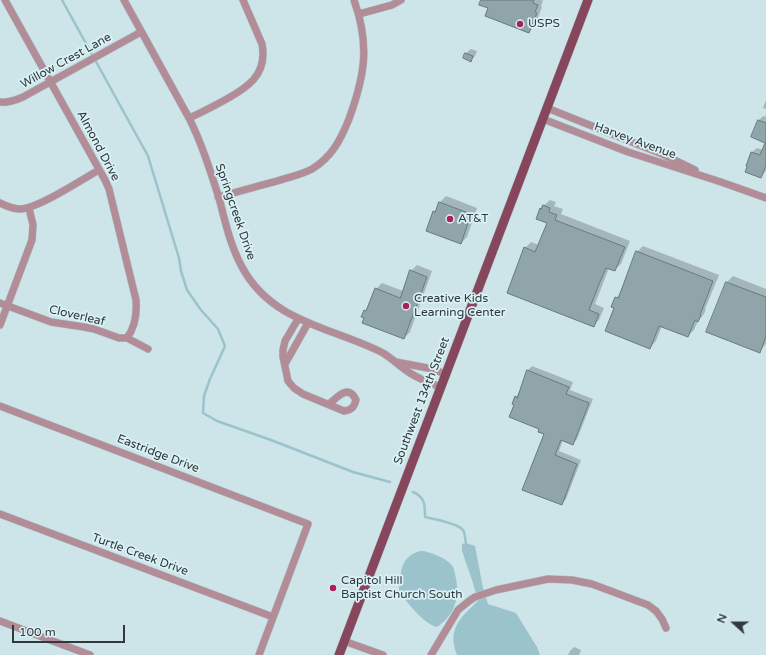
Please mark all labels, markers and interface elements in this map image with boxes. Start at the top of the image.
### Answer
place label: USPS [528,17,560,31]
marker: USPS [515,19,525,29]
street label: Willow Crest Lane [18,30,114,92]
street label: Almond Drive [73,108,123,184]
street label: Harvey Avenue [592,120,678,162]
street label: Springcreek Drive [212,162,258,262]
place label: AT&T [458,212,489,226]
marker: AT&T [445,214,455,224]
place label: Creative Kids Learning Center [414,292,505,320]
marker: Creative Kids Learning Center [401,301,411,311]
street label: Cloverleaf [48,303,106,329]
street label: Southwest 134th Street [391,335,453,467]
street label: Eastridge Drive [115,432,201,476]
street label: Turtle Creek Drive [90,531,190,579]
place label: Capitol Hill Baptist Church South [341,574,463,602]
marker: Capitol Hill Baptist Church South [328,583,338,593]
north arrow [714,603,754,643]
text: N [715,612,730,625]
scale bar [14,617,127,643]
text: 100 m [19,625,56,639]

